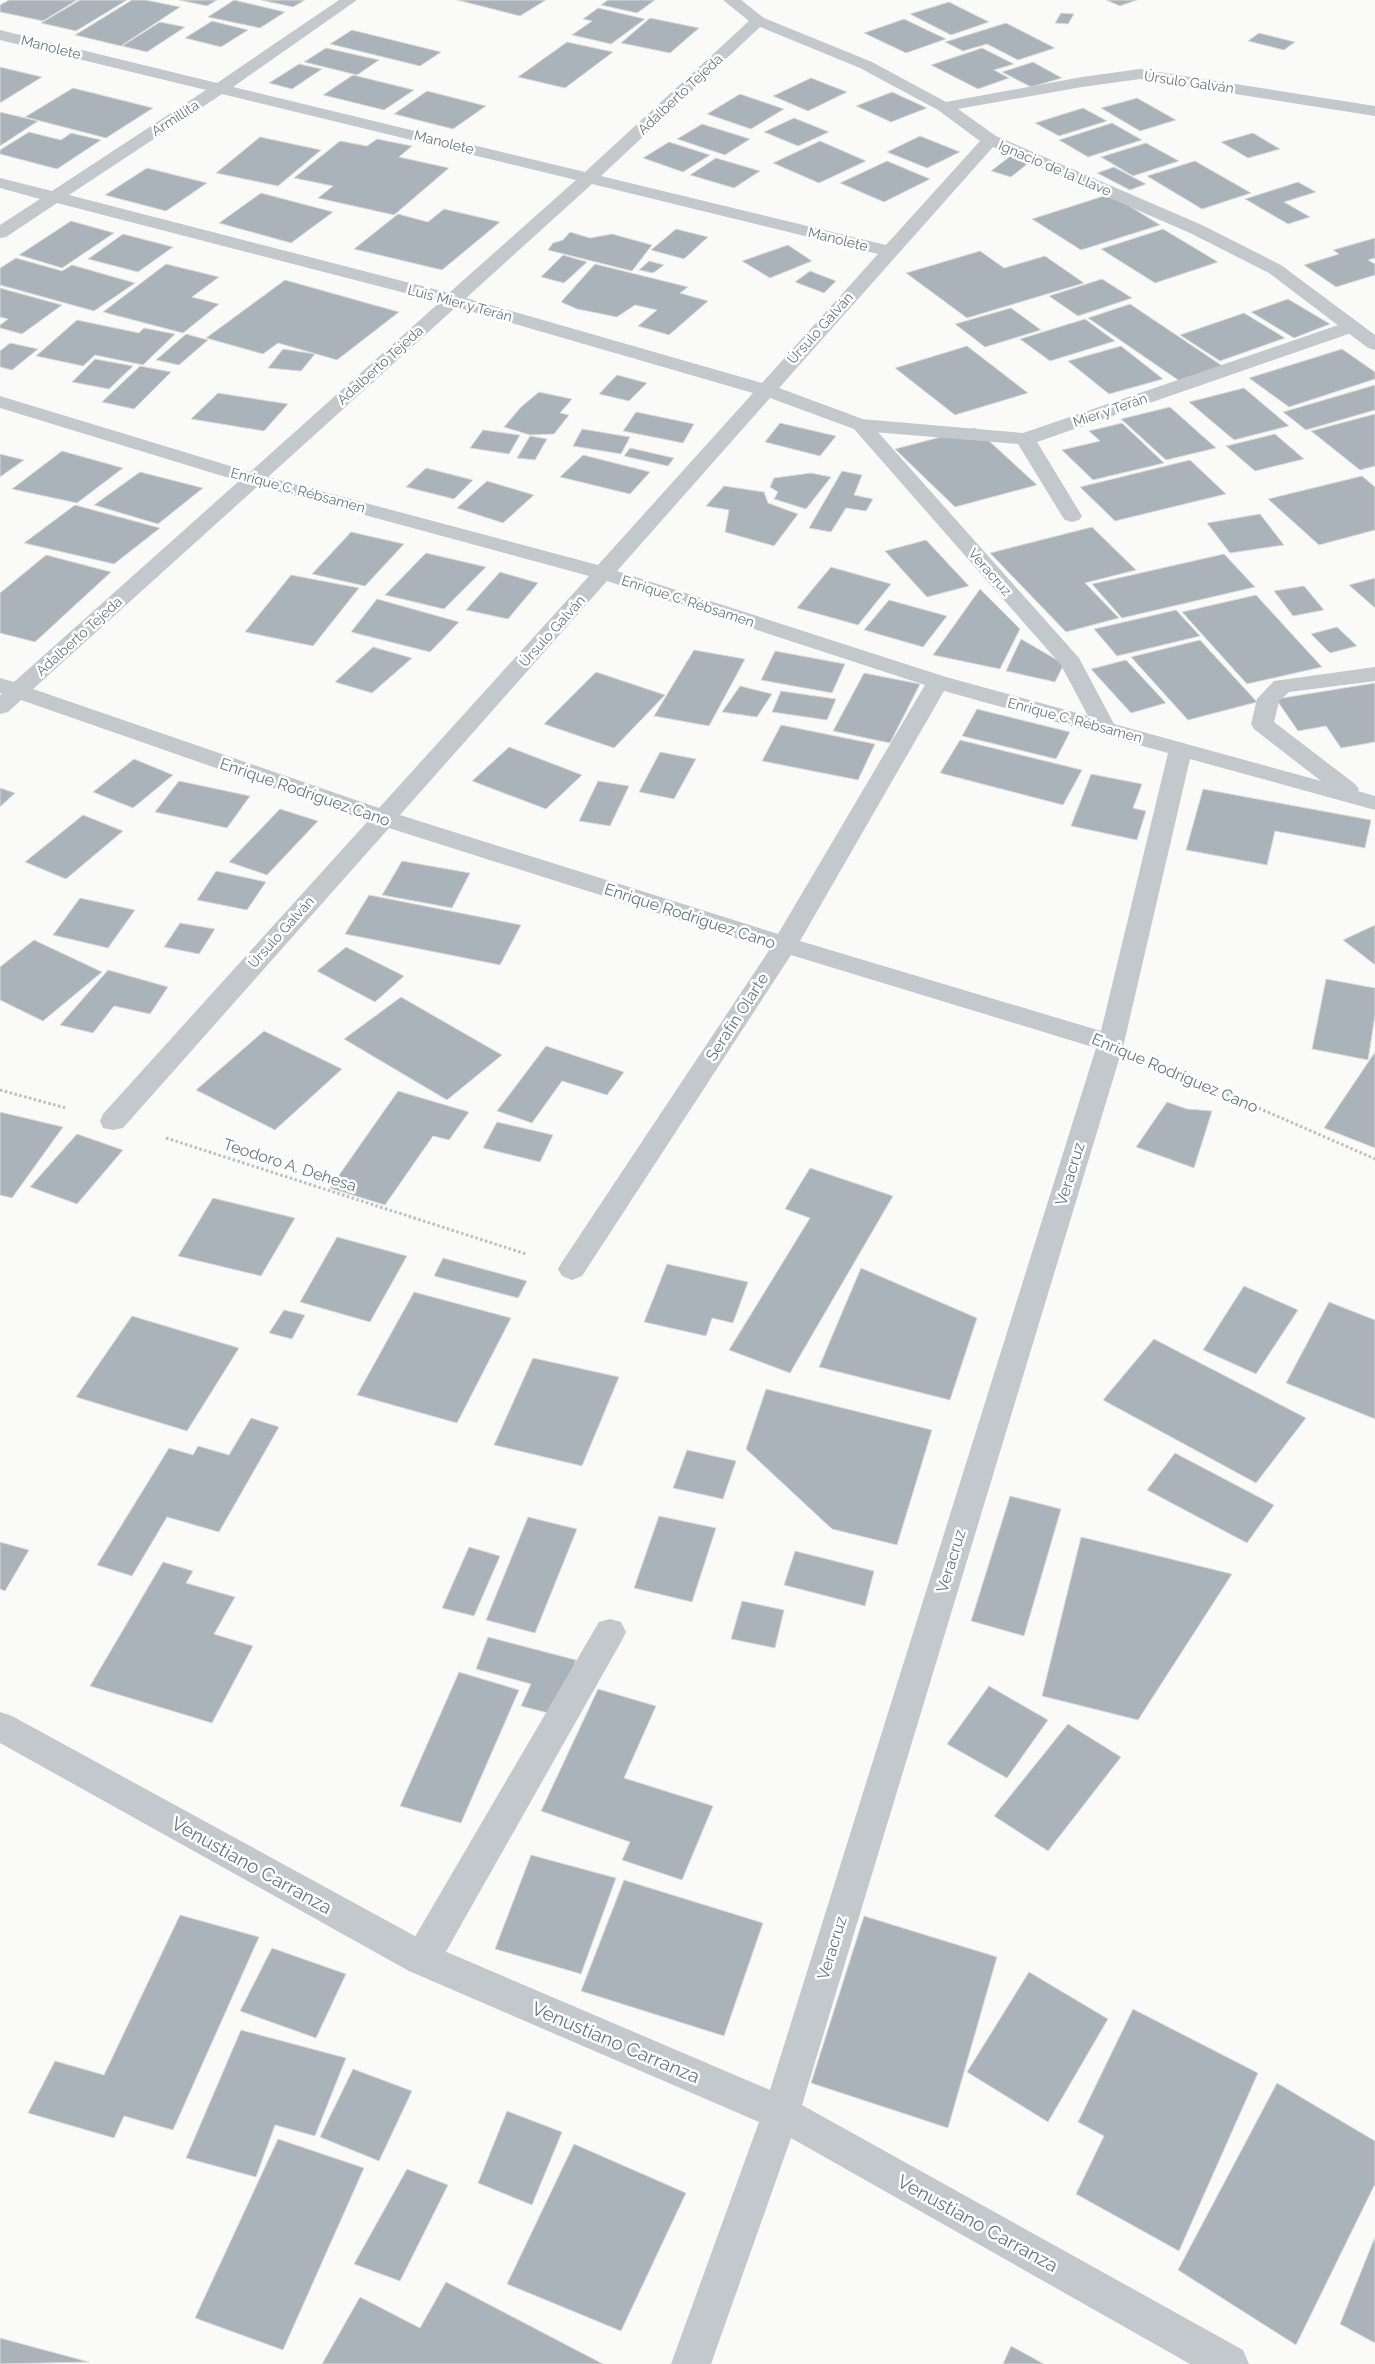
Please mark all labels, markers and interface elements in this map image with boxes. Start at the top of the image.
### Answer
street label: Manolete [19,32,83,62]
street label: Adalberto Tejeda [634,51,726,137]
street label: Úrsulo Galván [1143,67,1235,96]
street label: Armillita [148,97,202,139]
street label: Manolete [412,127,476,157]
street label: Ignacio de la Llave [996,137,1114,199]
street label: Manolete [806,224,870,254]
street label: Luis Mier y Terán [406,281,514,325]
street label: Úrsulo Galván [783,288,856,367]
street label: Adalberto Tejeda [334,322,426,408]
street label: Mier y Terán [1071,390,1149,430]
street label: Enrique C. Rébsamen [229,464,367,516]
street label: Veracruz [965,545,1015,599]
street label: Enrique C. Rébsamen [620,572,756,630]
street label: Úrsulo Galván [515,591,588,670]
street label: Adalberto Tejeda [33,593,125,679]
street label: Enrique C. Rébsamen [1006,694,1144,746]
street label: Enrique Rodríguez Cano [217,754,393,830]
street label: Enrique Rodríguez Cano [602,879,778,953]
street label: Úrsulo Galván [244,892,317,971]
street label: Serafín Olarte [702,970,772,1064]
street label: Enrique Rodríguez Cano [1089,1029,1261,1117]
street label: Teodoro A. Dehesa [221,1135,359,1195]
street label: Veracruz [1051,1140,1089,1208]
street label: Veracruz [932,1527,970,1595]
street label: Venustiano Carranza [168,1812,336,1918]
street label: Veracruz [813,1914,851,1982]
street label: Venustiano Carranza [529,1997,703,2087]
street label: Venustiano Carranza [894,2170,1062,2276]

